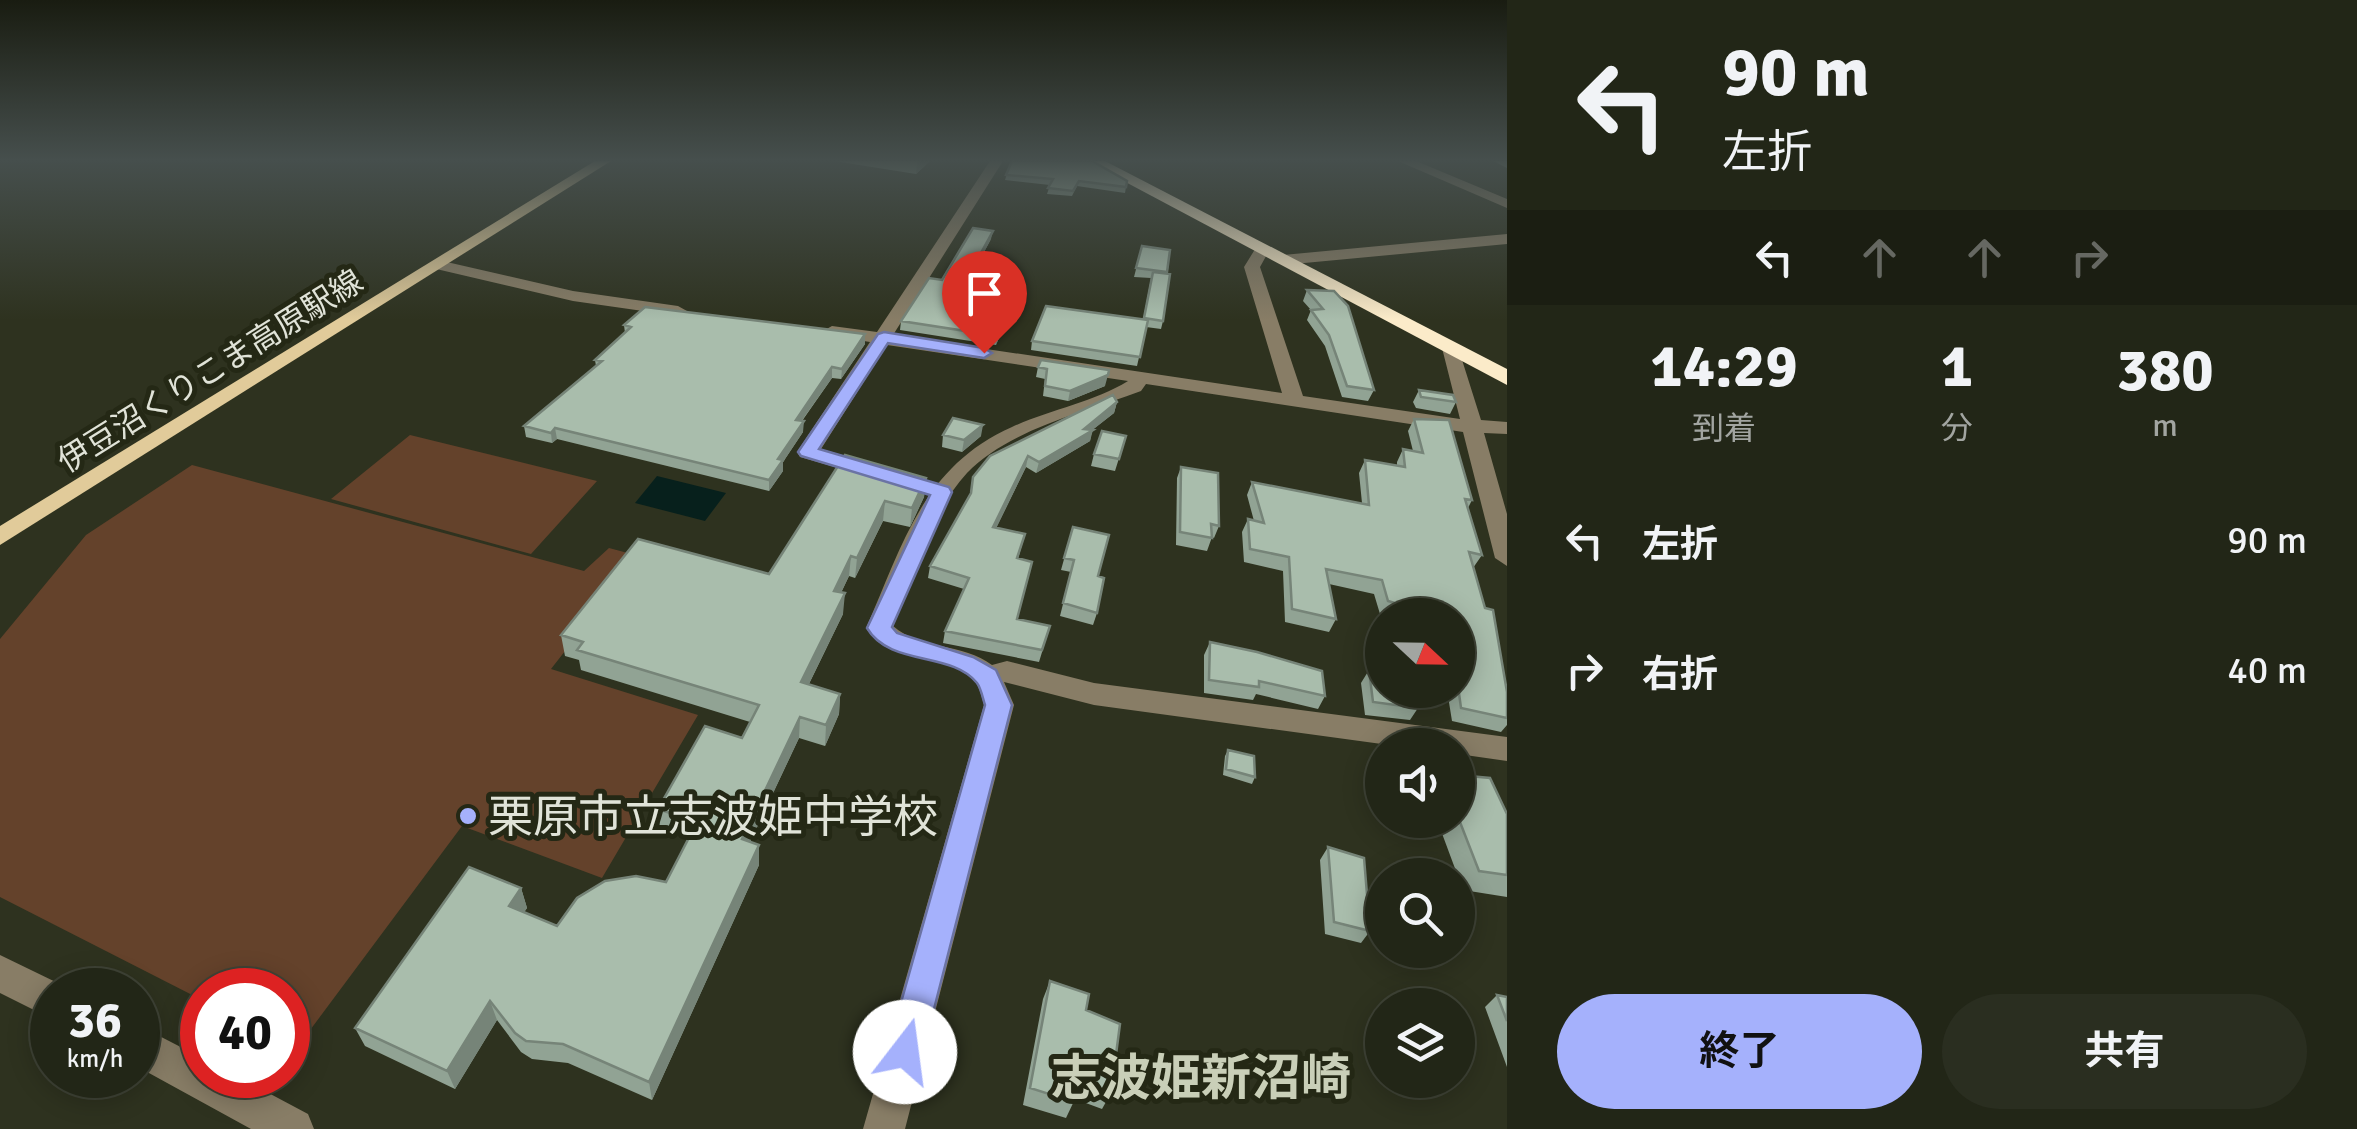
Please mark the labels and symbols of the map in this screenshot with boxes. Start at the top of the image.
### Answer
pin [942,251,1027,354]
street label: 伊豆沼くりこま高原駅線 [51,262,370,481]
north arrow [1365,598,1475,708]
place label: 栗原市立志波姫中学校 [488,790,938,845]
marker: 栗原市立志波姫中学校 [457,805,479,827]
speed limit sign: 40 [180,968,310,1098]
position arrow [853,1000,957,1104]
district label: 志波姫新沼崎 [1051,1048,1351,1110]

